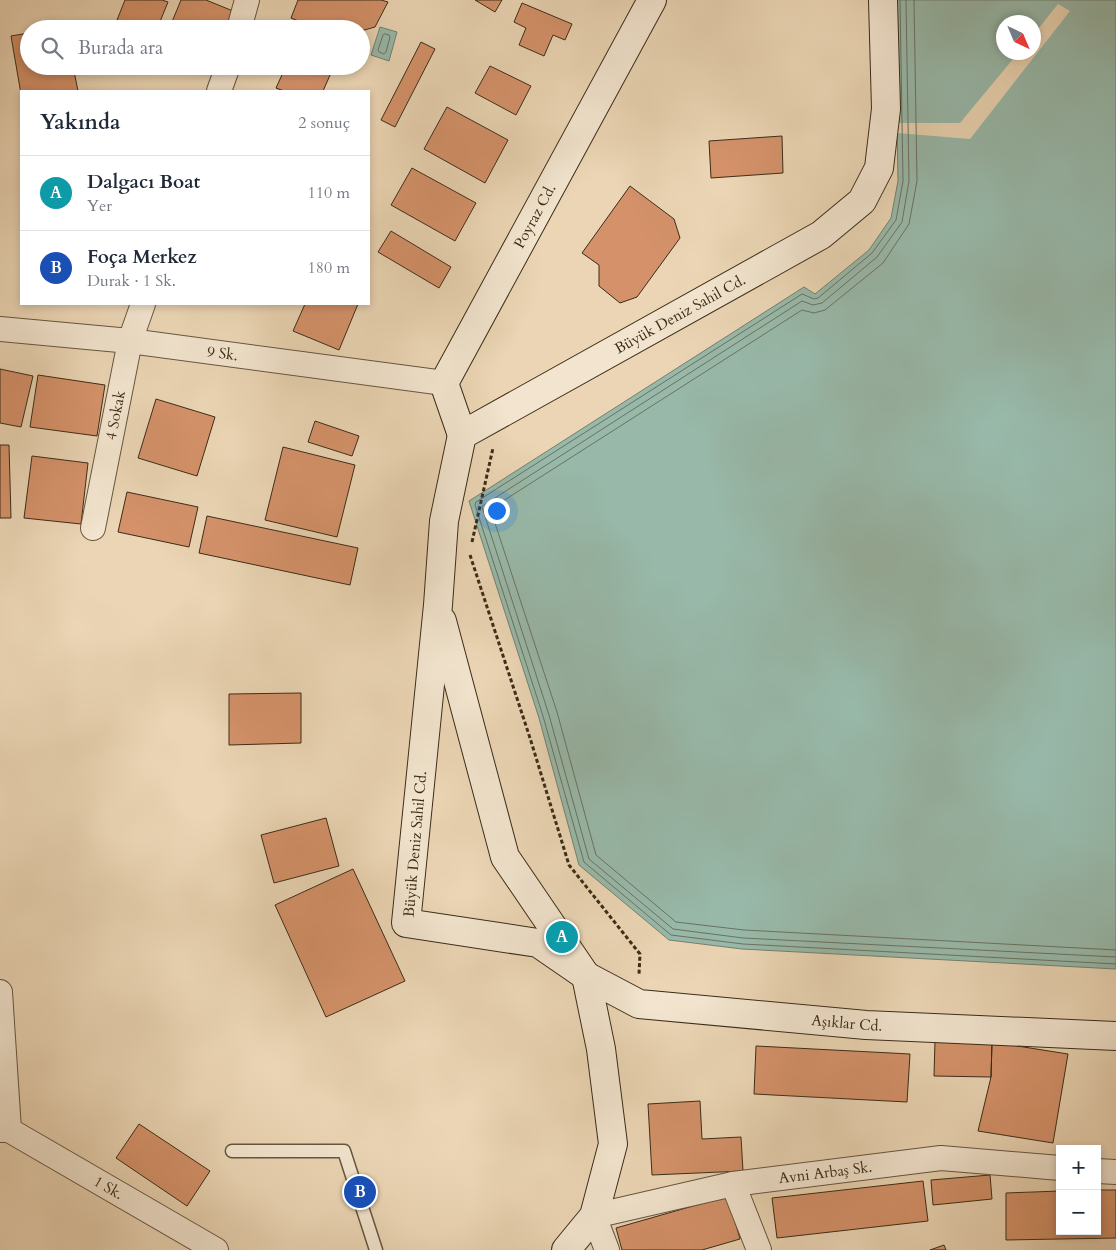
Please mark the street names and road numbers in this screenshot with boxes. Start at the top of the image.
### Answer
street label: Poyraz Cd. [509,180,560,252]
street label: Büyük Deniz Sahil Cd. [611,270,749,358]
street label: 9 Sk. [206,341,239,365]
street label: 4 Sokak [101,389,130,442]
street label: Büyük Deniz Sahil Cd. [399,770,431,918]
street label: Aşıklar Cd. [811,1010,883,1036]
street label: Avni Arbaş Sk. [777,1157,873,1188]
street label: 1 Sk. [90,1171,127,1204]

